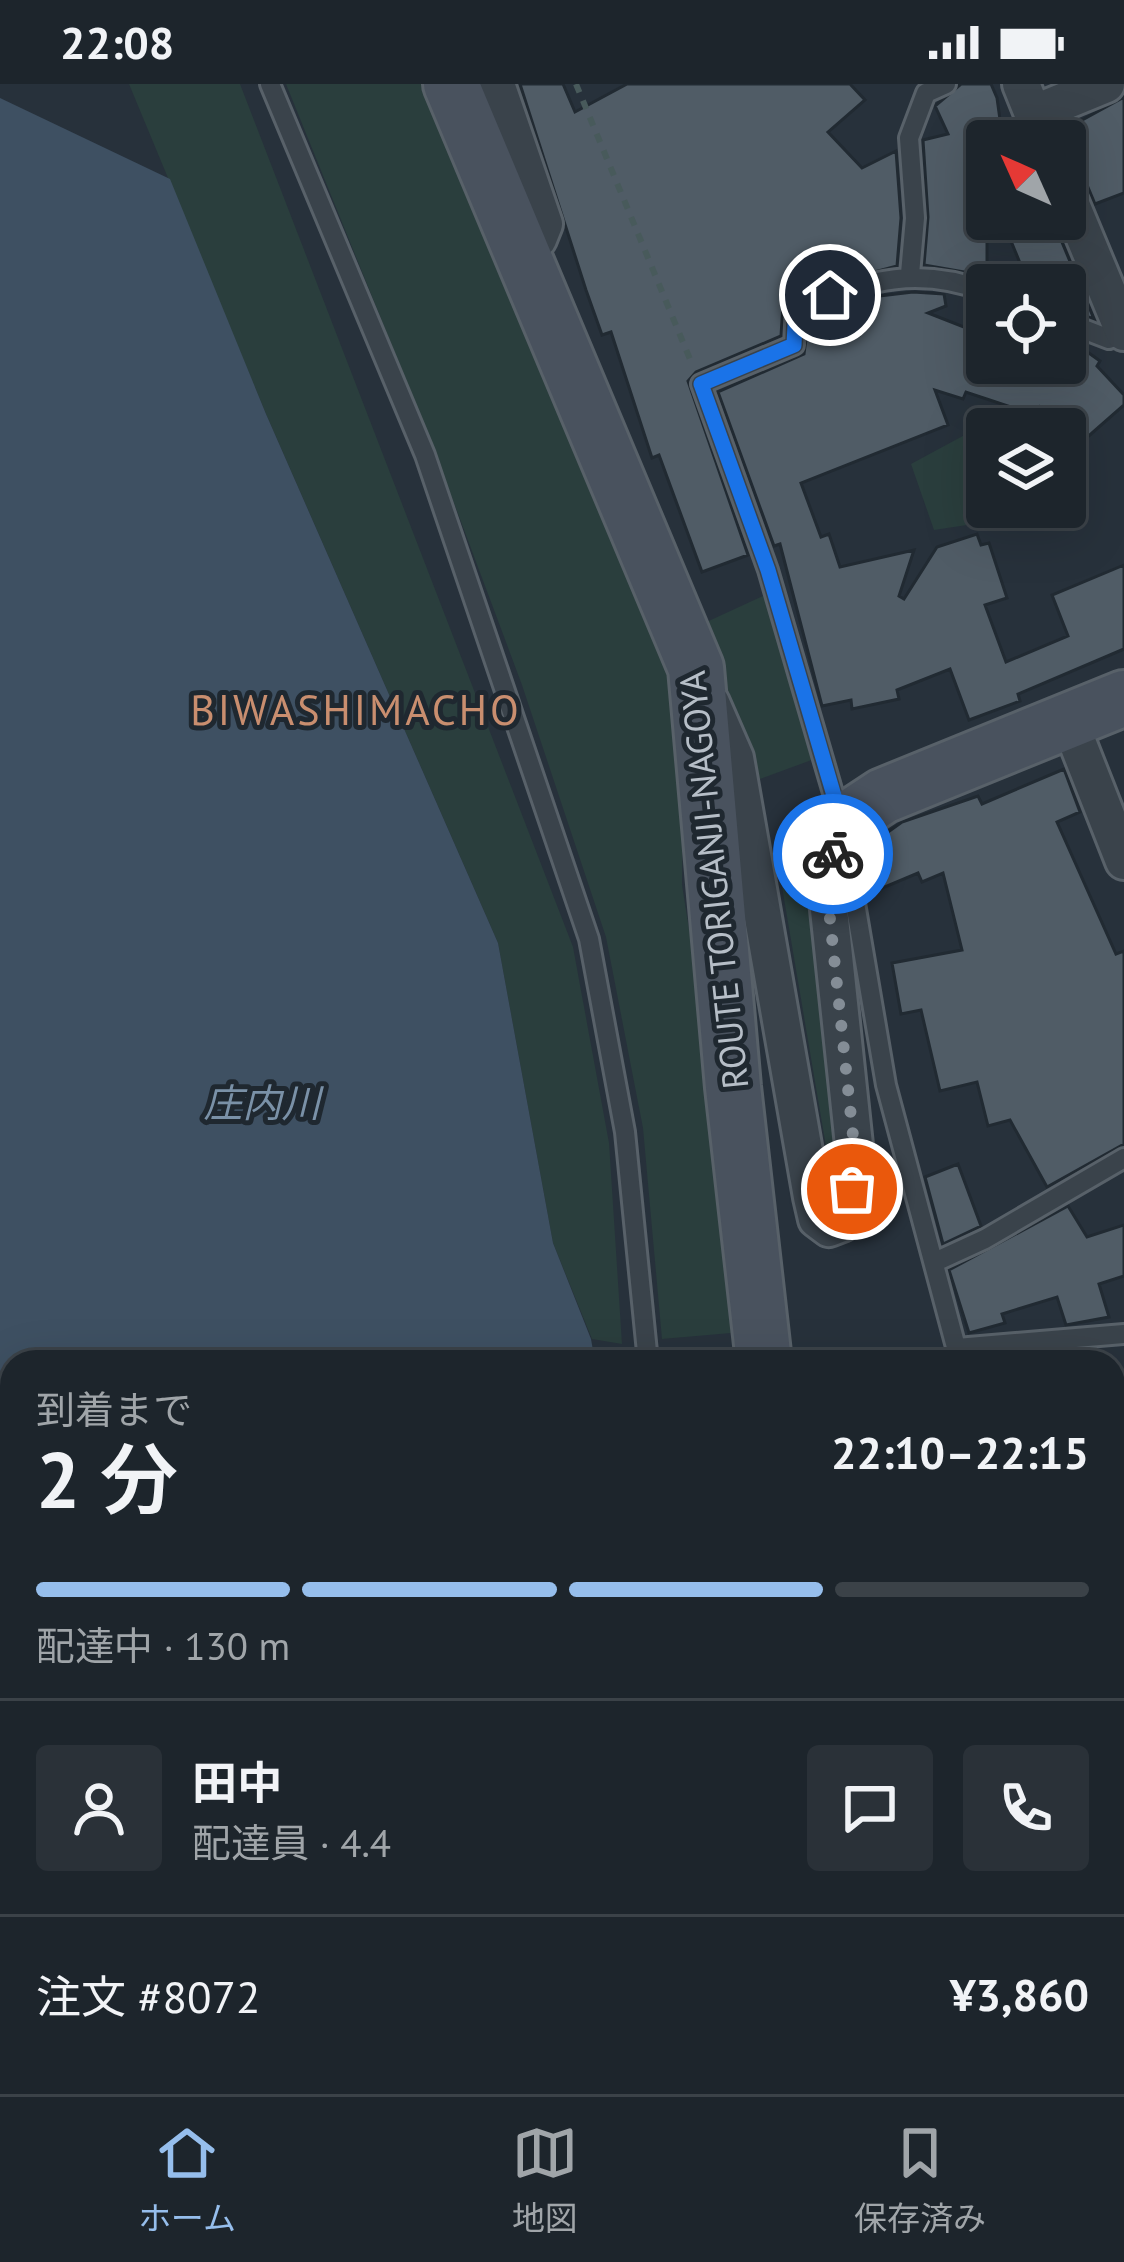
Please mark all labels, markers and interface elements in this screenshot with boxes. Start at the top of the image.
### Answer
text: 22:08 [60,13,174,71]
north arrow [966,120,1086,240]
map controls [966,120,1086,528]
pin [779,244,881,346]
icon: home [797,262,863,328]
button: locate [966,264,1086,384]
button: layers [966,408,1086,528]
street label: ROUTE TORIGANJI-NAGOYA [668,669,758,1091]
district label: BIWASHIMACHO [190,682,522,737]
courier [773,794,893,914]
icon: bike [800,821,866,887]
water label: 庄内川 [203,1077,324,1128]
pin [801,1138,903,1240]
icon: bag [819,1156,885,1222]
text: 到着まで [36,1384,192,1435]
text: 22:10–22:15 [831,1423,1089,1481]
text: 2 分 [36,1429,178,1530]
text: 配達中 · 130 m [36,1620,290,1671]
button: person [36,1745,162,1871]
button: chat [807,1745,933,1871]
button: phone [963,1745,1089,1871]
text: 田中 [192,1753,282,1811]
text: 配達員 · 4.4 [192,1817,391,1868]
text: ¥3,860 [950,1965,1089,2023]
text: 注文 #8072 [36,1967,261,2025]
tab: ホーム [138,2120,236,2240]
tab: 地図 [512,2120,578,2240]
tab: 保存済み [854,2120,986,2240]

